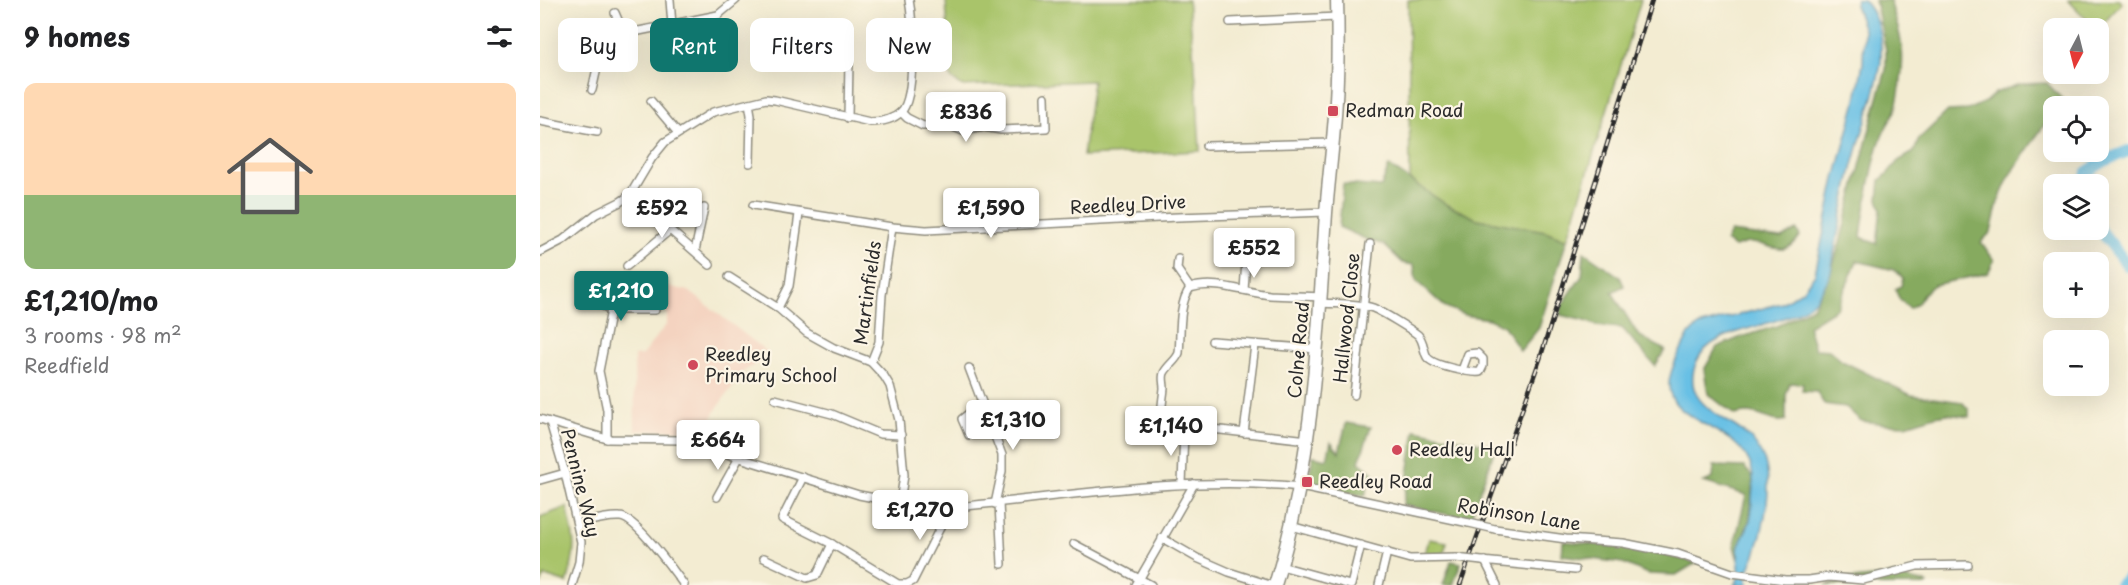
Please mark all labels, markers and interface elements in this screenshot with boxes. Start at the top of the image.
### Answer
text: 9 homes [24,17,130,56]
chip: Buy [558,18,638,72]
chip: Rent [650,18,738,72]
chip: Filters [750,18,854,72]
chip: New [866,18,952,72]
north arrow [2043,18,2109,84]
map controls [2043,18,2109,396]
icon: filters [483,20,516,53]
pin: £836 [930,92,1002,143]
text: £836 [940,96,992,126]
place label: Redman Road [1345,96,1464,123]
button: locate [2043,96,2109,162]
marker: Redman Road [1326,104,1340,118]
icon: home [216,122,324,230]
button: layers [2043,174,2109,240]
street label: Reedley Drive [1069,187,1187,220]
pin: £592 [626,188,698,239]
pin: £1,590 [942,188,1040,239]
text: £592 [636,192,688,222]
text: £1,590 [957,192,1025,222]
pin: £552 [1218,228,1290,279]
text: £552 [1228,232,1280,262]
street label: Martinfields [846,239,887,347]
street label: Hallwood Close [1325,251,1366,384]
button: + [2043,252,2109,318]
pin: £1,210 [572,271,670,322]
text: £1,210 [588,275,654,305]
text: £1,210/mo [24,281,158,320]
street label: Colne Road [1280,300,1315,399]
text: 3 rooms · 98 m² [24,320,182,350]
button: − [2043,330,2109,396]
place label: Reedley Primary School [705,340,837,388]
text: Reedfield [24,350,110,380]
marker: Reedley Primary School [686,358,700,372]
pin: £1,310 [964,400,1062,451]
text: £1,310 [980,404,1046,434]
pin: £1,140 [1122,406,1220,457]
text: £1,140 [1139,410,1203,440]
pin: £664 [682,420,754,471]
text: £664 [691,424,745,454]
street label: Pennine Way [555,425,608,540]
place label: Reedley Hall [1409,435,1515,462]
marker: Reedley Hall [1390,443,1404,457]
place label: Reedley Road [1319,467,1433,494]
marker: Reedley Road [1300,475,1314,489]
pin: £1,270 [871,490,969,541]
street label: Robinson Lane [1455,490,1583,537]
text: £1,270 [886,494,954,524]

